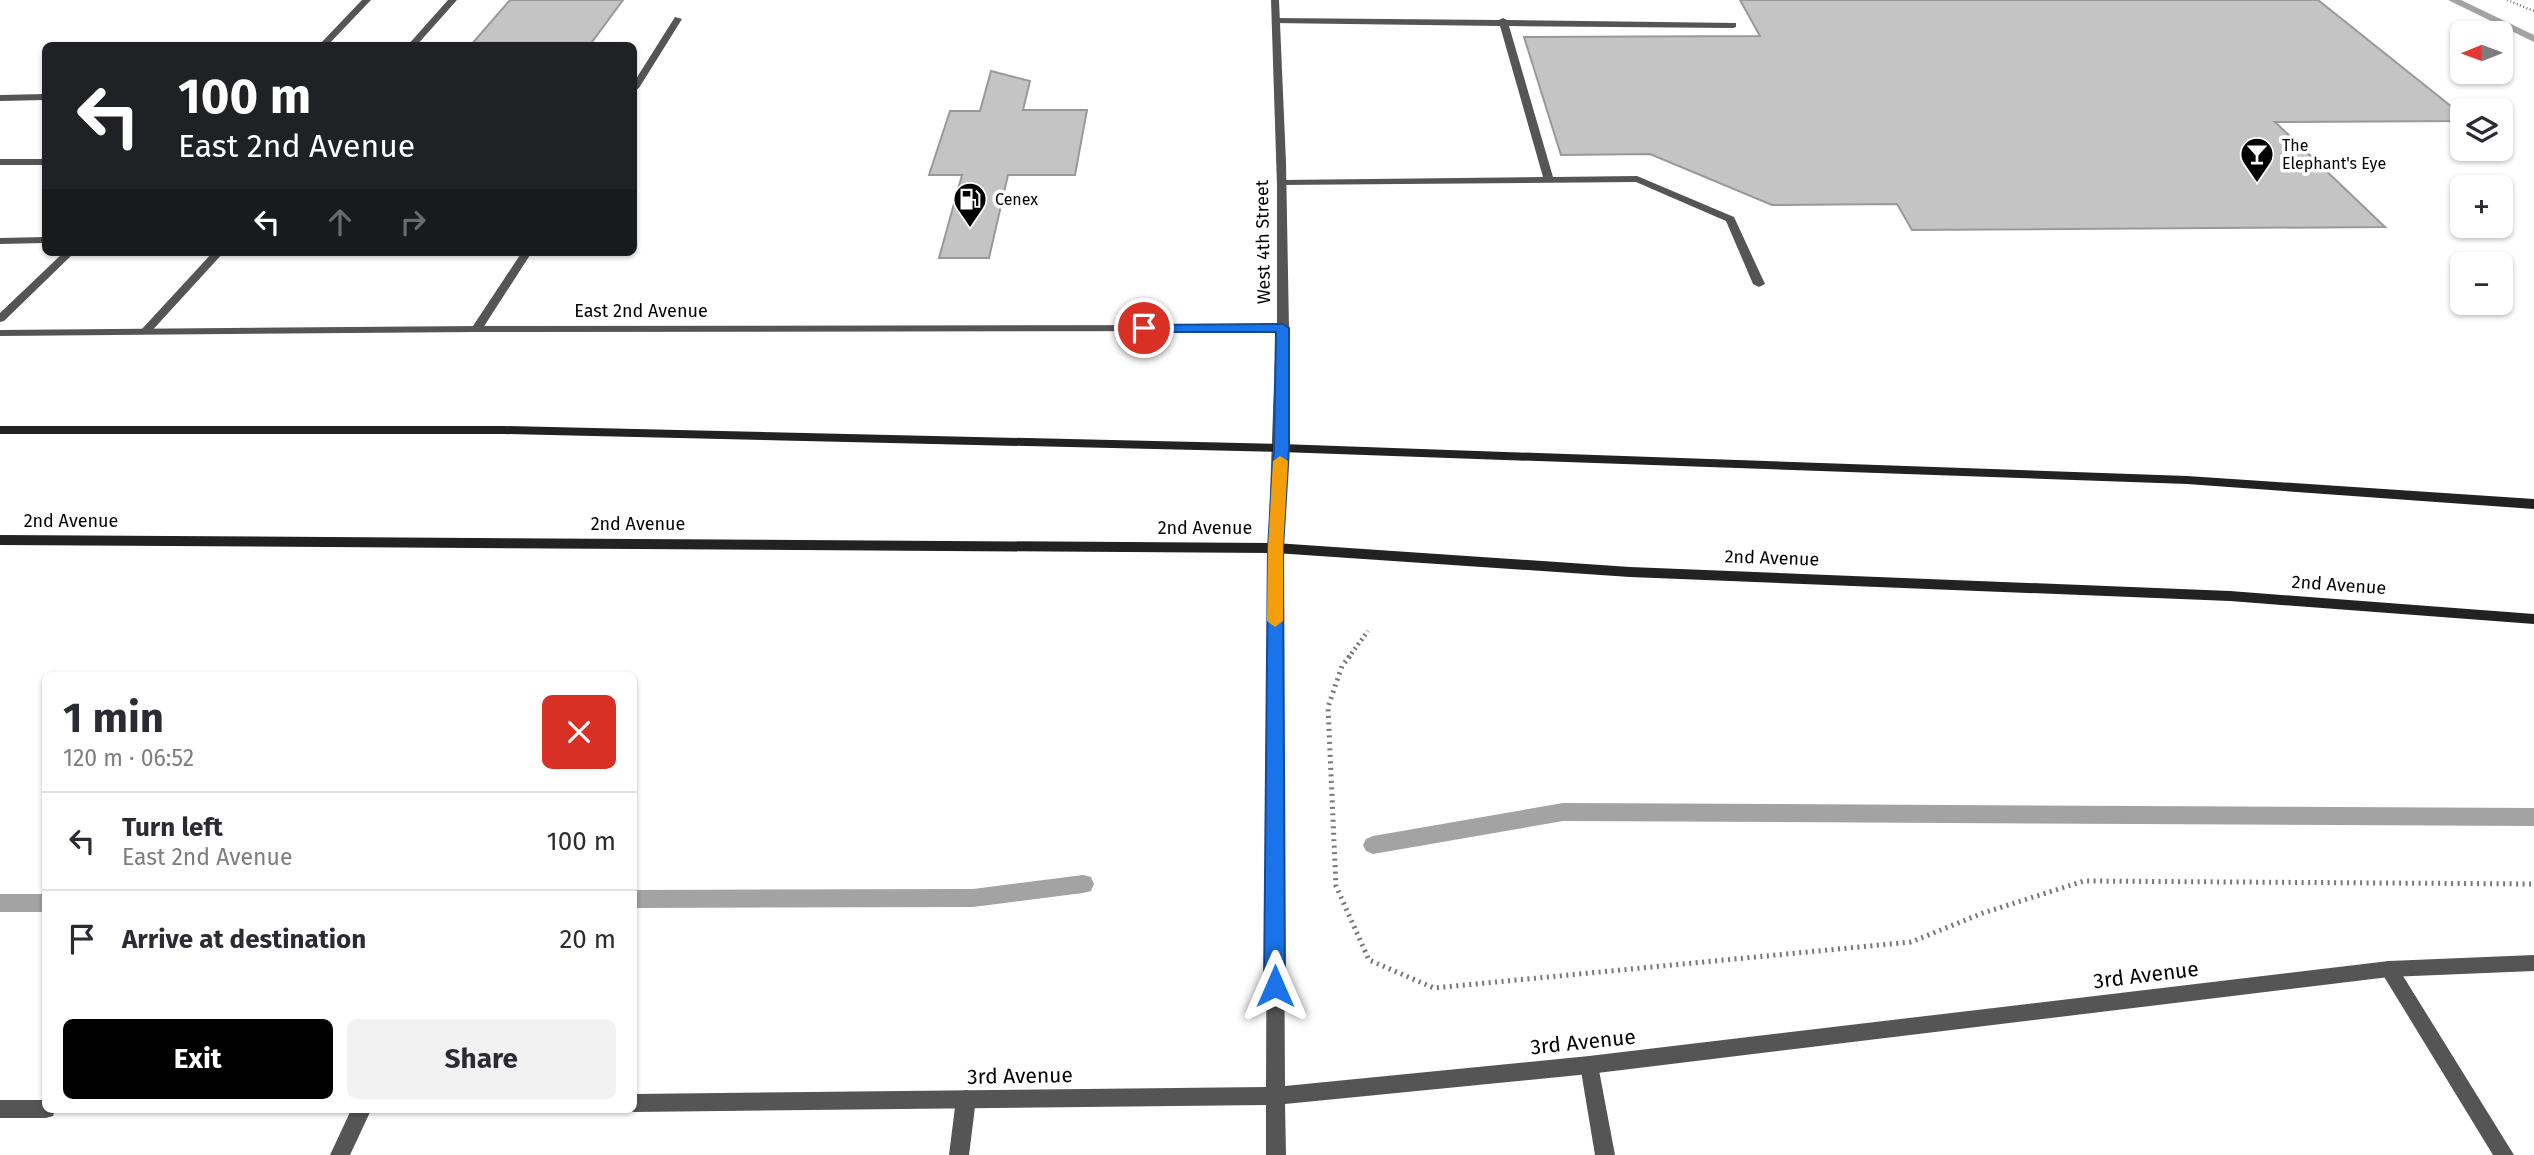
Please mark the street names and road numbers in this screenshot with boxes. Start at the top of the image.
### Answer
street label: West 4th Street [1251,179,1275,304]
street label: East 2nd Avenue [574,300,708,322]
street label: 2nd Avenue [24,510,118,532]
street label: 2nd Avenue [591,513,685,535]
street label: 2nd Avenue [1158,517,1252,539]
street label: 2nd Avenue [1724,545,1820,571]
street label: 2nd Avenue [2291,571,2387,599]
street label: 3rd Avenue [2092,956,2200,994]
street label: 3rd Avenue [1529,1024,1637,1060]
street label: 3rd Avenue [967,1062,1073,1090]

